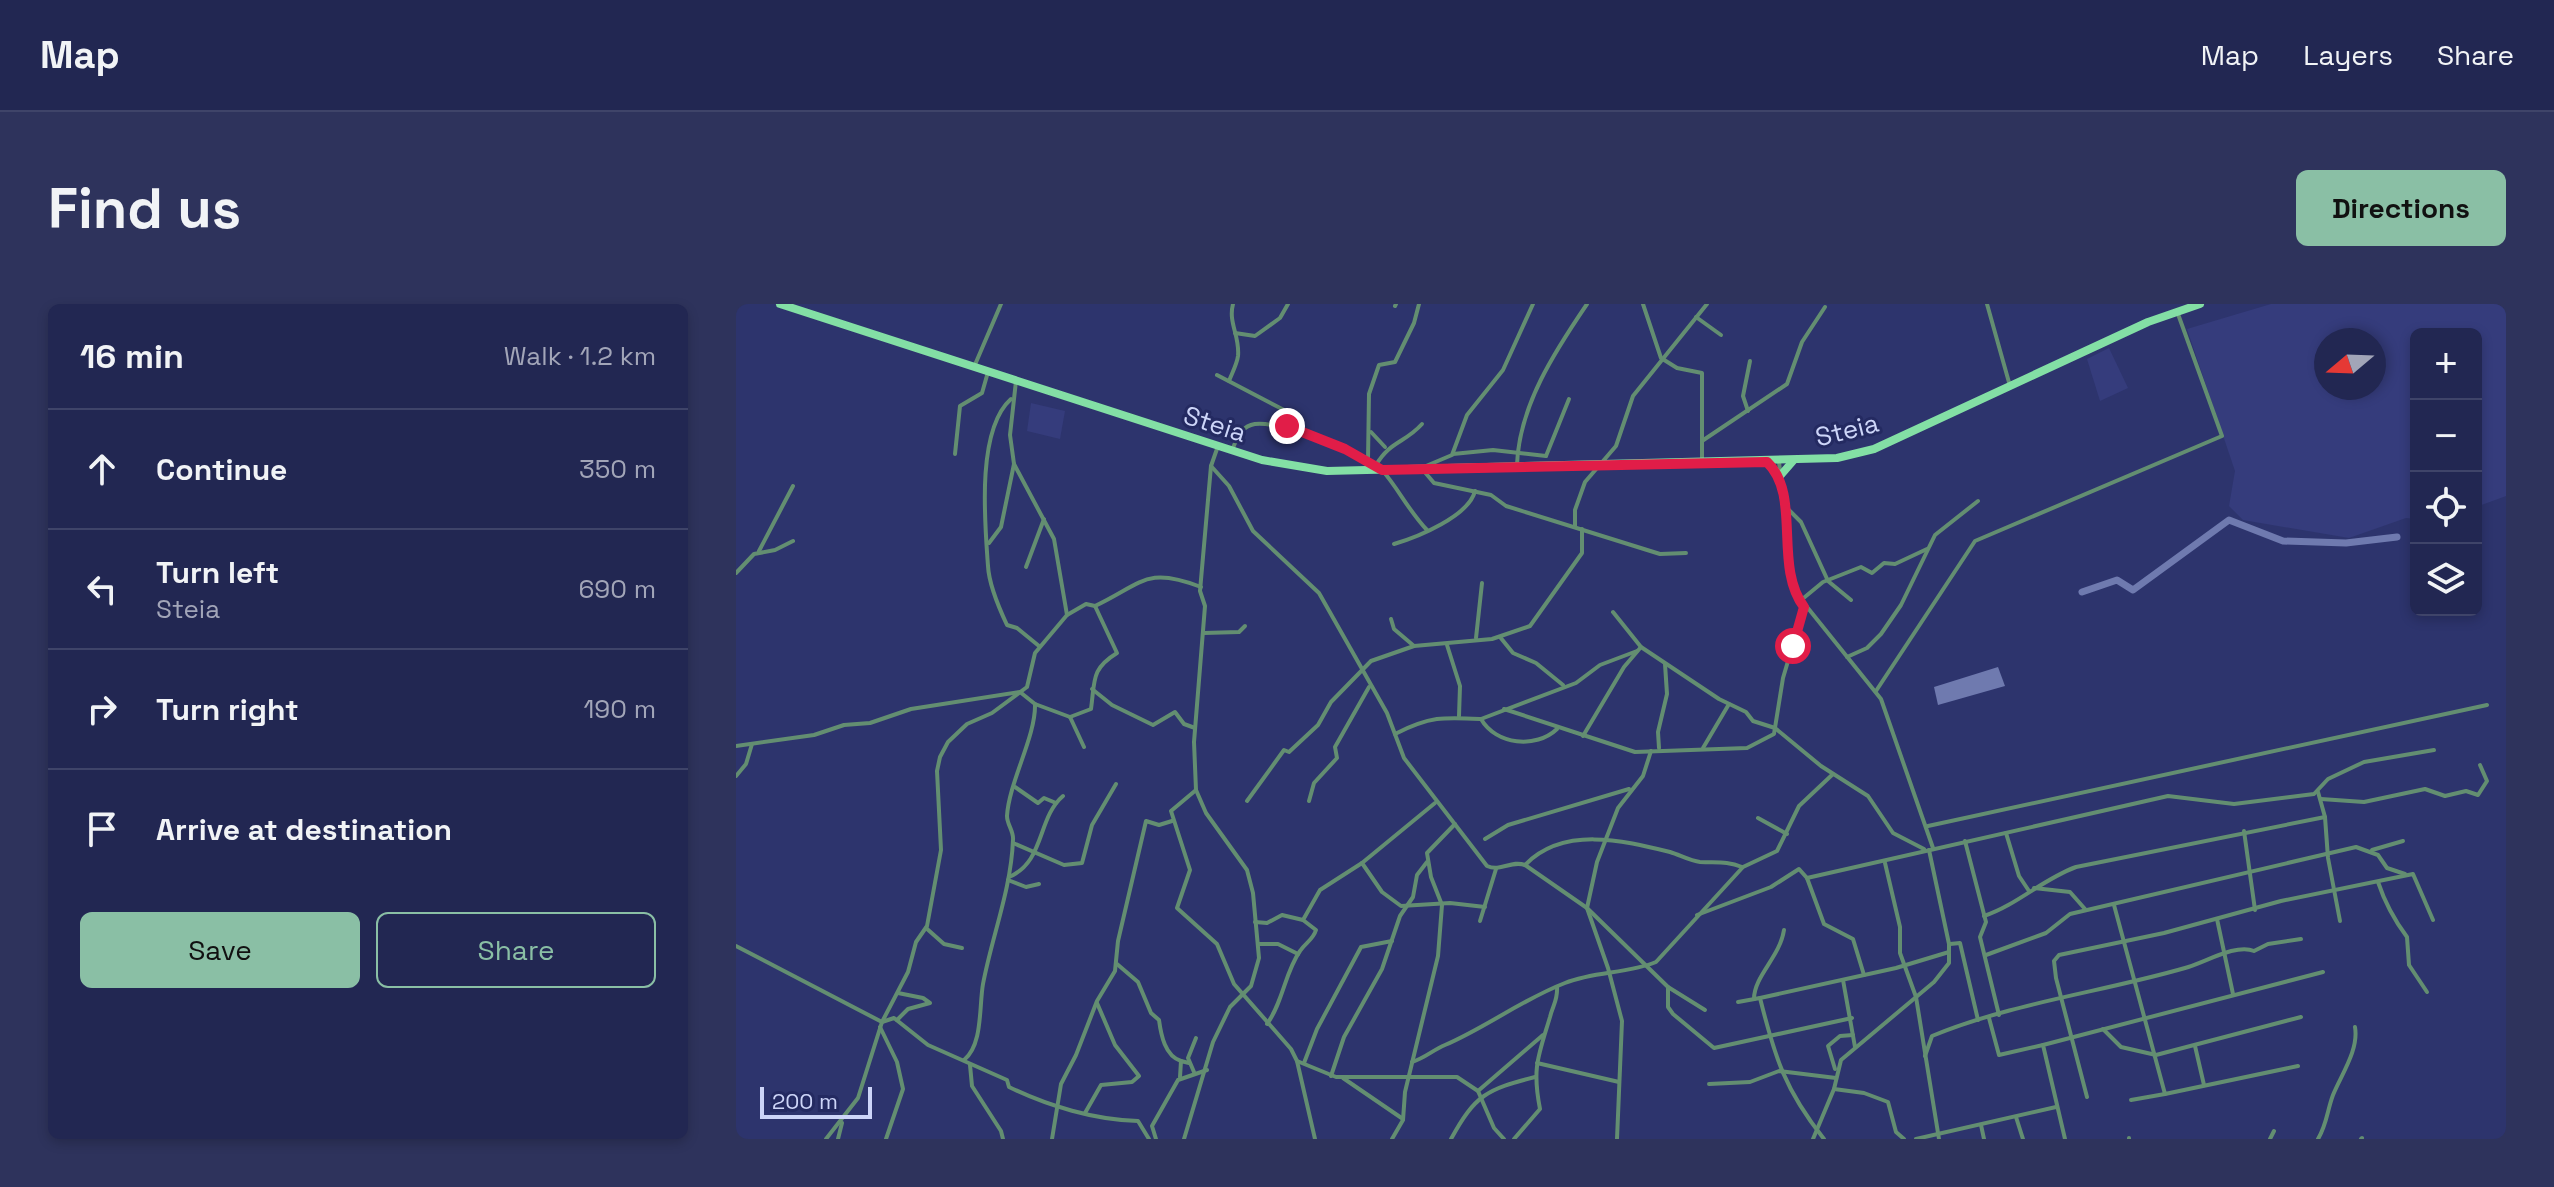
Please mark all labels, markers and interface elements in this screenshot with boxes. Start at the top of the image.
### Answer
text: Map [40,31,120,79]
text: Map [2201,37,2259,73]
text: Layers [2303,37,2393,73]
text: Share [2437,37,2514,73]
button: Directions [2296,170,2506,246]
text: Find us [48,173,241,244]
north arrow [2314,328,2386,400]
map controls [2410,328,2482,616]
button: + [2410,328,2482,400]
text: 16 min [80,335,184,378]
text: Walk · 1.2 km [504,339,656,373]
street label: Steia [1179,398,1251,450]
button: − [2410,400,2482,472]
street label: Steia [1812,406,1882,454]
route end [1269,408,1305,444]
icon: ahead [80,447,124,491]
text: Continue [156,450,287,489]
text: 350 m [579,452,656,486]
button: locate [2410,472,2482,544]
button: layers [2410,544,2482,616]
text: Turn left [156,553,279,592]
icon: left [80,567,124,611]
text: 690 m [578,572,656,606]
text: Steia [156,592,220,626]
route start [1775,628,1811,664]
icon: right [80,687,124,731]
text: Turn right [156,690,299,729]
text: 190 m [584,692,656,726]
icon: arrive [80,807,124,851]
text: Arrive at destination [156,810,452,849]
button: Save [80,912,360,988]
button: Share [376,912,656,988]
scale bar [760,1083,872,1119]
text: 200 m [772,1087,838,1115]

